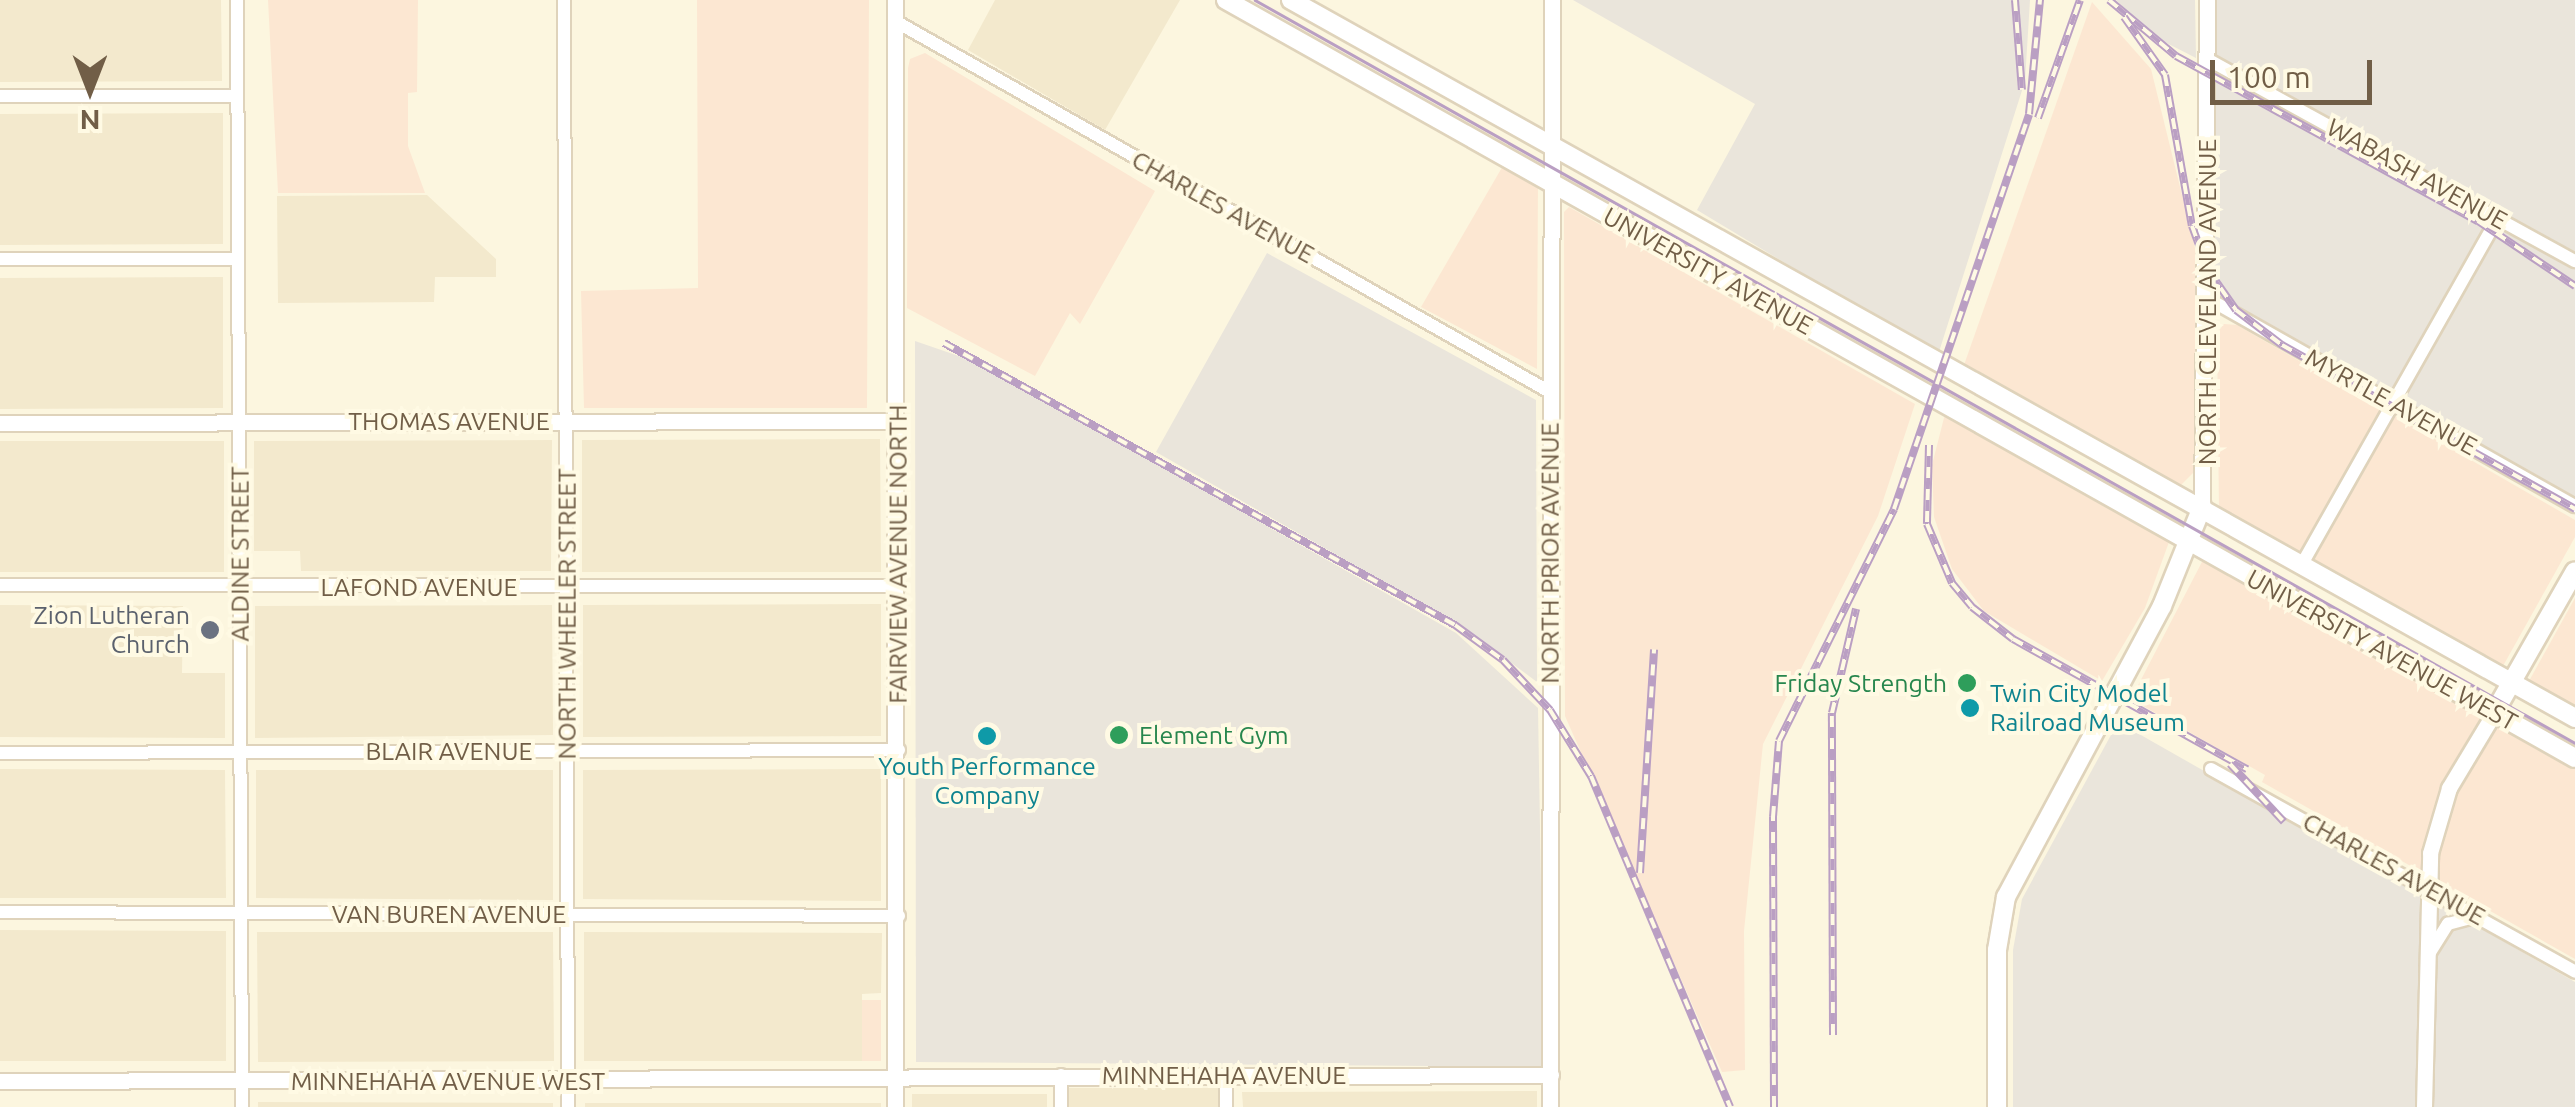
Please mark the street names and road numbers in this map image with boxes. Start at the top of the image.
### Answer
street label: WABASH AVENUE [2322,112,2512,236]
street label: NORTH CLEVELAND AVENUE [2192,139,2222,465]
street label: CHARLES AVENUE [1127,144,1319,270]
street label: UNIVERSITY AVENUE [1598,201,1818,341]
street label: MYRTLE AVENUE [2300,342,2482,462]
street label: FAIRVIEW AVENUE NORTH [883,404,913,704]
street label: THOMAS AVENUE [348,406,550,436]
street label: NORTH PRIOR AVENUE [1535,422,1565,684]
street label: ALDINE STREET [225,466,255,642]
street label: NORTH WHEELER STREET [552,468,582,760]
street label: UNIVERSITY AVENUE WEST [2241,563,2523,737]
street label: LAFOND AVENUE [320,572,518,602]
street label: BLAIR AVENUE [365,736,533,766]
street label: CHARLES AVENUE [2298,806,2490,932]
street label: VAN BUREN AVENUE [332,899,566,929]
street label: MINNEHAHA AVENUE [1102,1060,1346,1090]
street label: MINNEHAHA AVENUE WEST [291,1066,605,1096]

